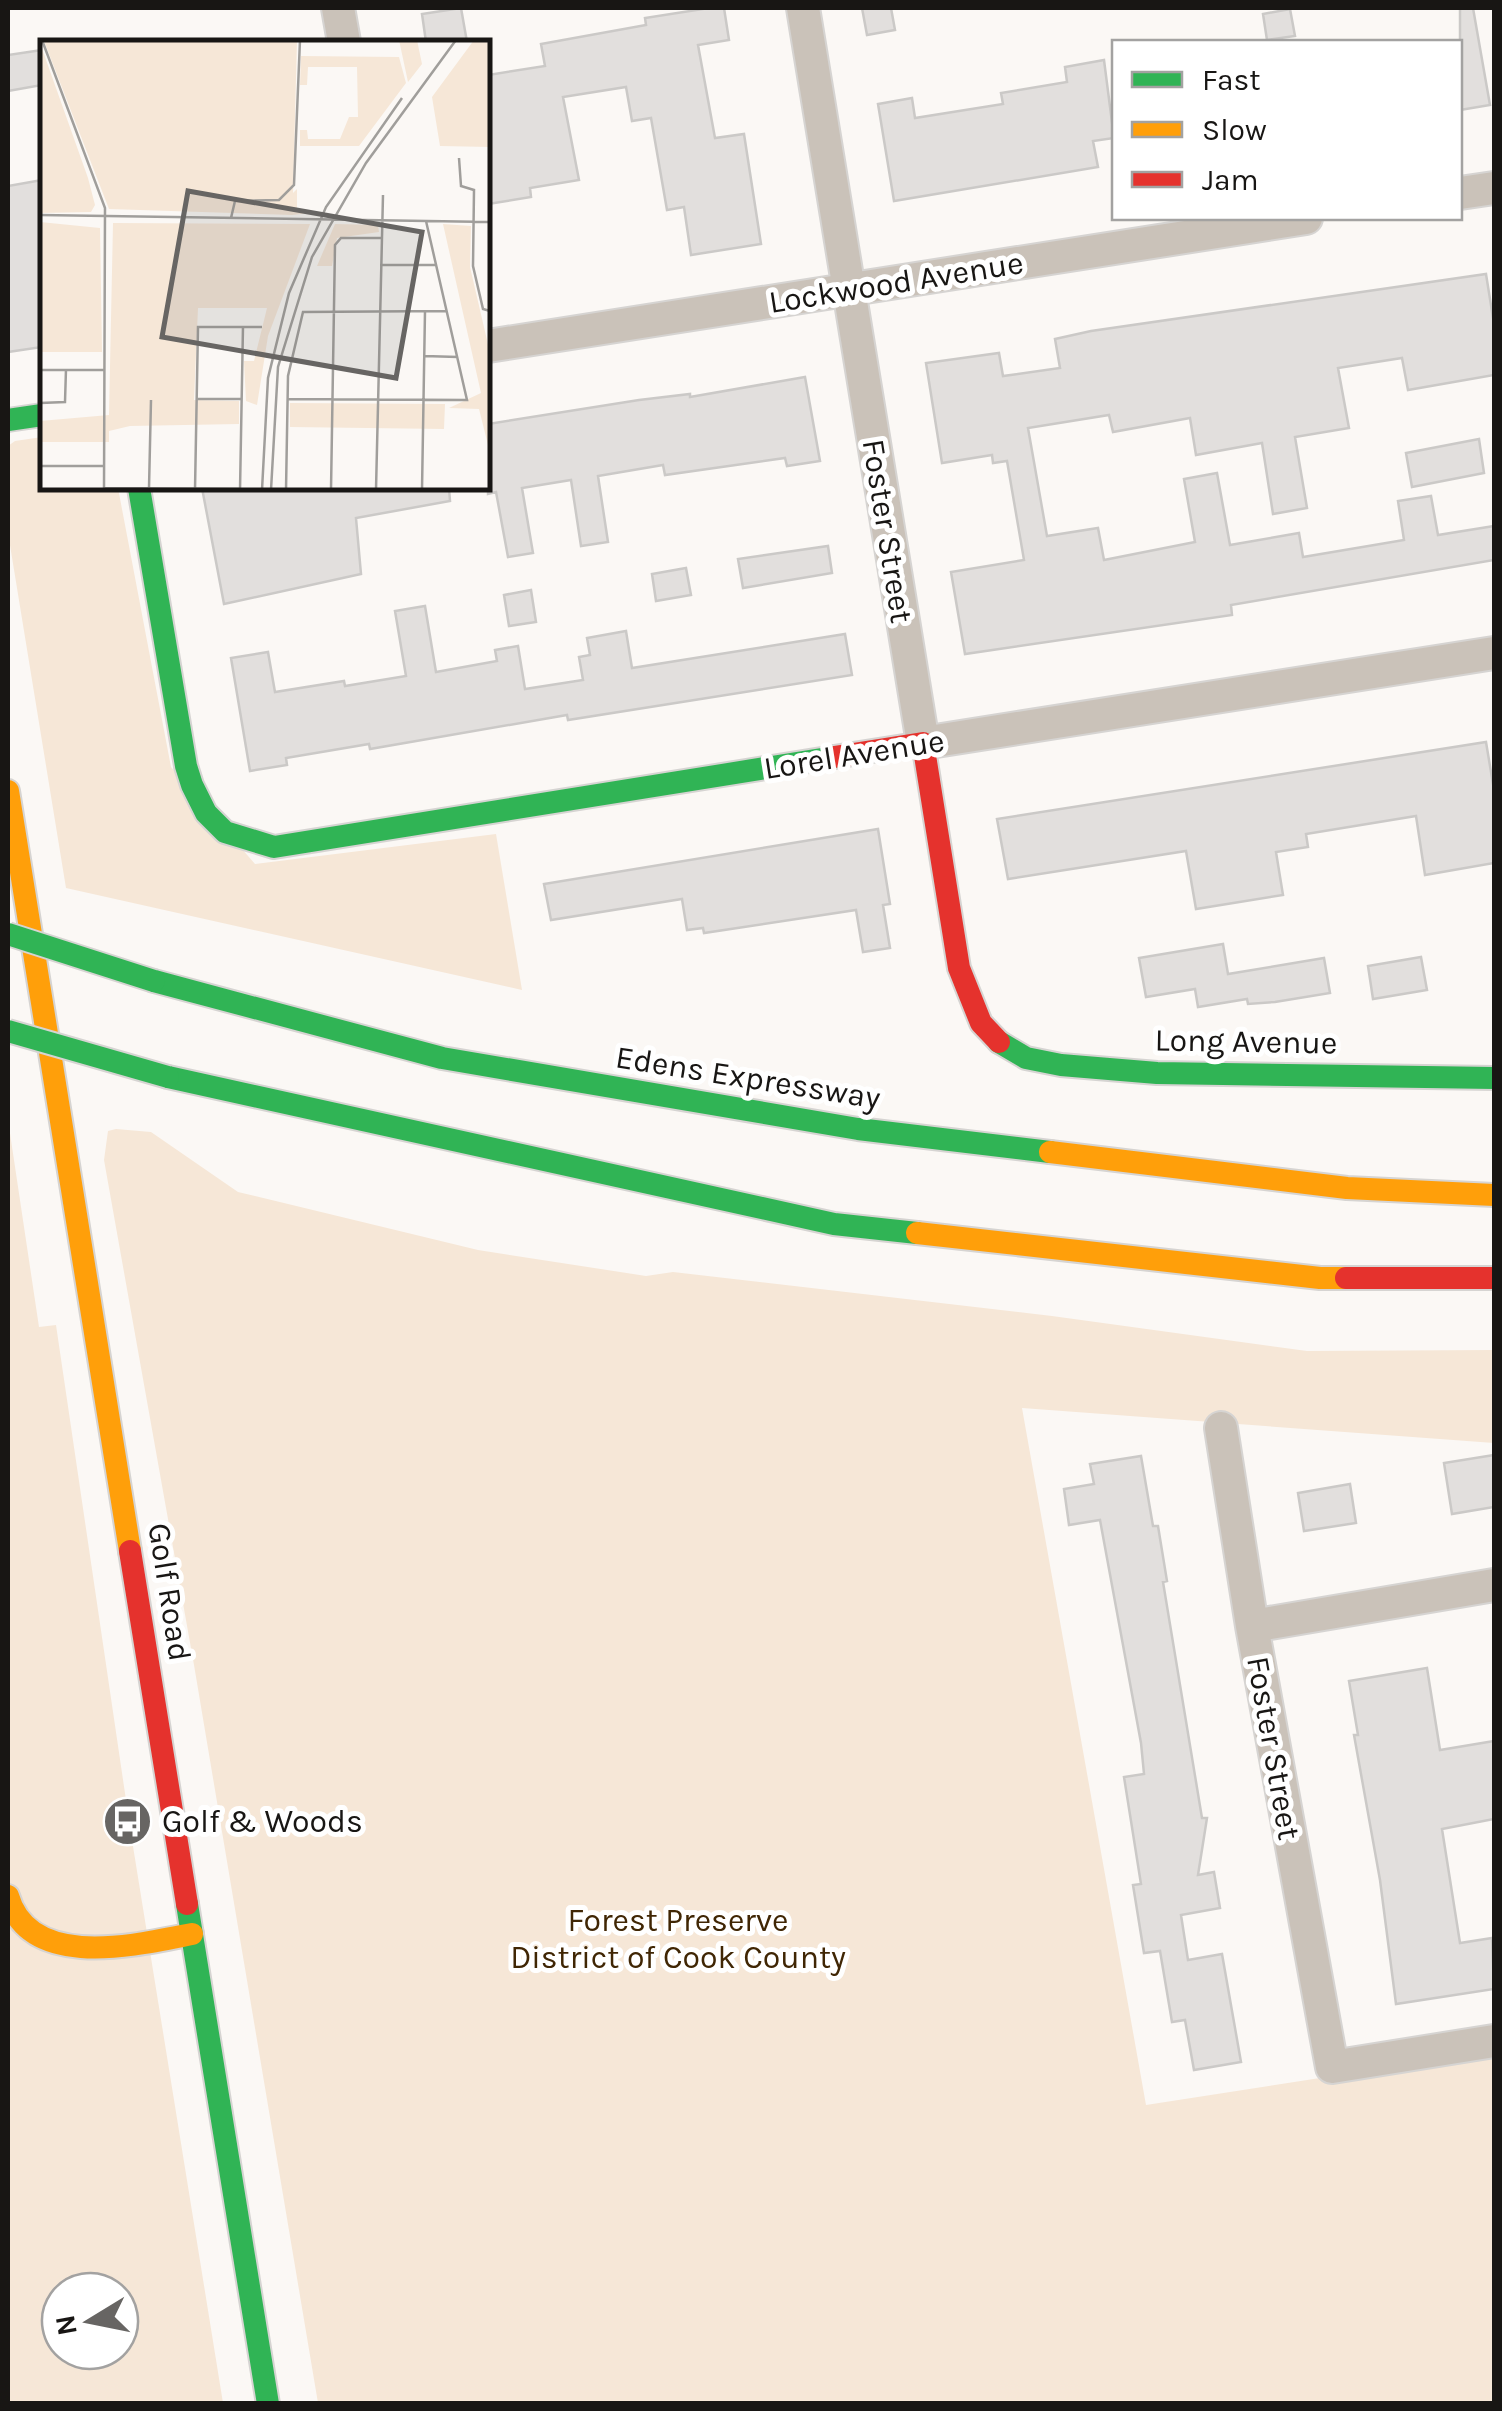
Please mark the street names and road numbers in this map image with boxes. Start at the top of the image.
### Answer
street label: Lockwood Avenue [766,244,1026,321]
street label: Foster Street [855,436,920,626]
street label: Lorel Avenue [761,722,947,787]
street label: Long Avenue [1154,1021,1338,1062]
street label: Edens Expressway [613,1038,883,1117]
street label: Golf Road [140,1520,199,1664]
street label: Foster Street [1239,1653,1308,1843]

